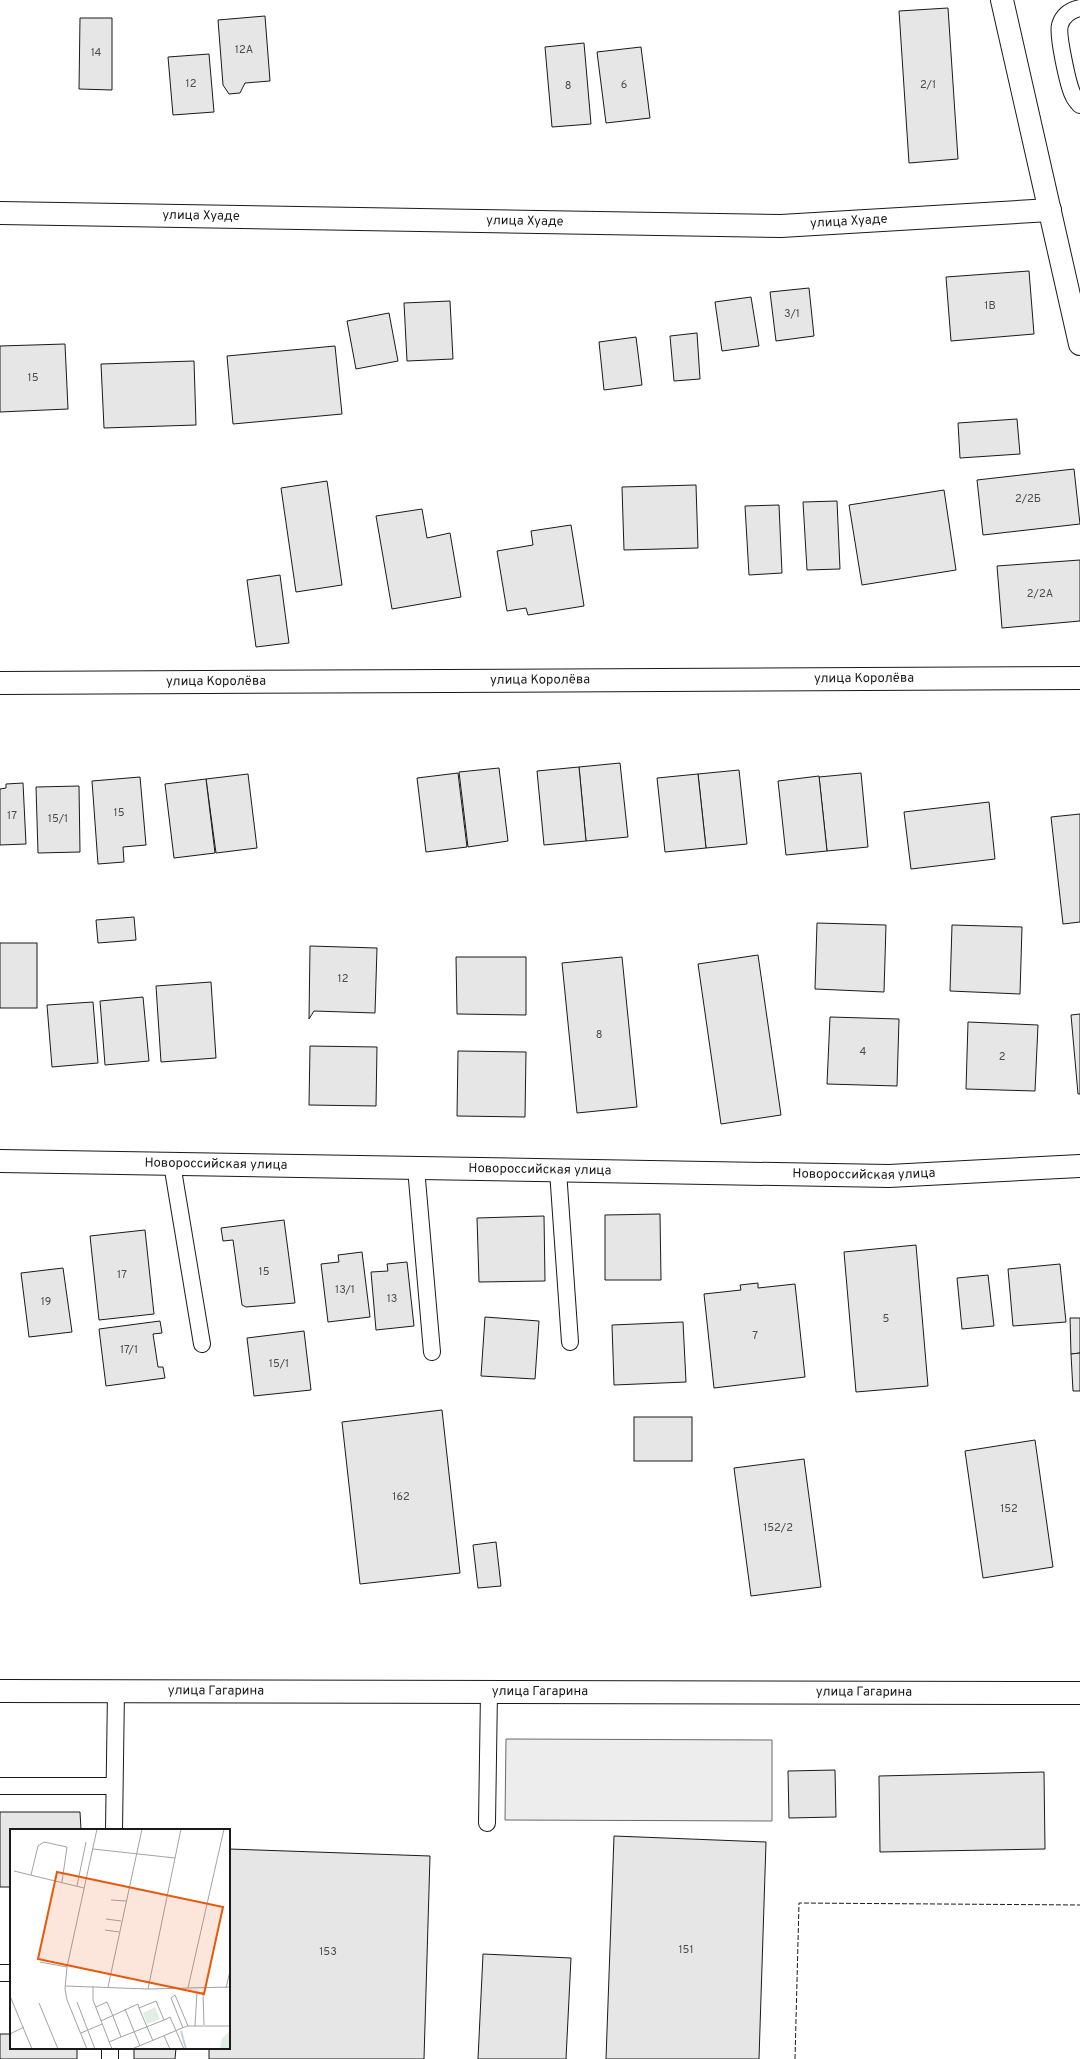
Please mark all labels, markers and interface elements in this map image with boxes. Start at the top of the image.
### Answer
house number: 12А [235,43,253,57]
house number: 14 [91,46,102,60]
house number: 12 [186,77,196,91]
house number: 6 [621,78,627,92]
house number: 2/1 [920,78,936,92]
house number: 8 [565,79,571,93]
street label: улица Хуаде [162,208,240,225]
street label: улица Хуаде [810,212,888,232]
street label: улица Хуаде [486,213,564,230]
house number: 1В [984,299,996,313]
house number: 3/1 [784,307,800,321]
house number: 15 [28,371,39,385]
house number: 2/2Б [1015,492,1041,506]
house number: 2/2А [1027,587,1053,601]
street label: улица Королёва [814,671,914,687]
street label: улица Королёва [490,672,590,689]
street label: улица Королёва [166,674,266,690]
house number: 15 [114,806,125,820]
house number: 17 [7,809,17,823]
house number: 15/1 [48,812,68,826]
house number: 12 [338,972,348,986]
house number: 8 [596,1028,602,1042]
house number: 4 [860,1045,867,1059]
house number: 2 [999,1050,1005,1064]
street label: Новороссийская улица [144,1155,288,1174]
street label: Новороссийская улица [468,1161,612,1179]
street label: Новороссийская улица [792,1166,936,1184]
house number: 15 [259,1265,270,1279]
house number: 17 [117,1268,127,1282]
house number: 13/1 [335,1283,355,1297]
house number: 13 [387,1292,397,1306]
house number: 19 [41,1295,51,1309]
house number: 5 [883,1312,890,1326]
house number: 7 [752,1329,758,1343]
house number: 17/1 [120,1343,138,1357]
house number: 15/1 [269,1357,289,1371]
house number: 162 [392,1490,410,1504]
house number: 152 [1000,1502,1018,1516]
house number: 152/2 [763,1521,793,1535]
street label: улица Гагарина [168,1683,264,1699]
street label: улица Гагарина [492,1684,588,1700]
street label: улица Гагарина [816,1685,912,1701]
inset map [10,1829,230,2049]
house number: 151 [678,1943,694,1957]
house number: 153 [319,1945,337,1959]

